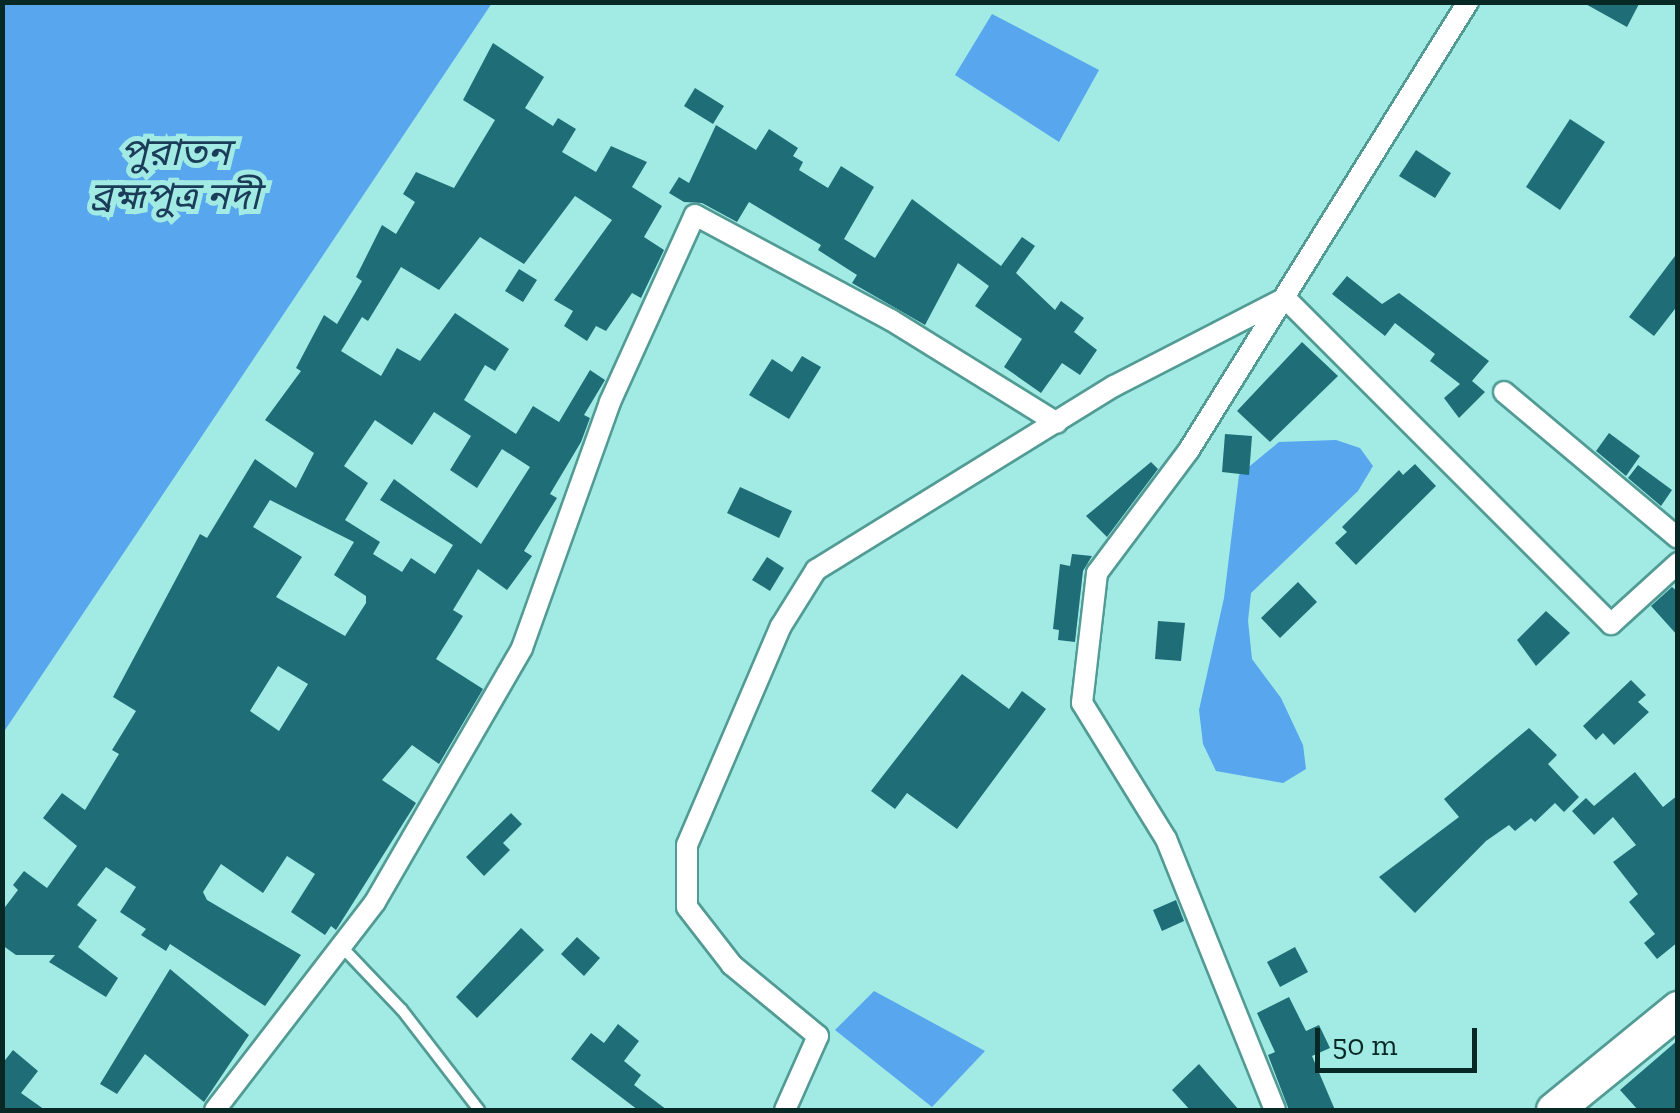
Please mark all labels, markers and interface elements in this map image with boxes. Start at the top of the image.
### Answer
water label: পুরাতন ব্রহ্মপুত্র নদী [90,130,260,220]
scale bar [1320,1008,1482,1070]
text: 50 m [1332,1027,1397,1063]

